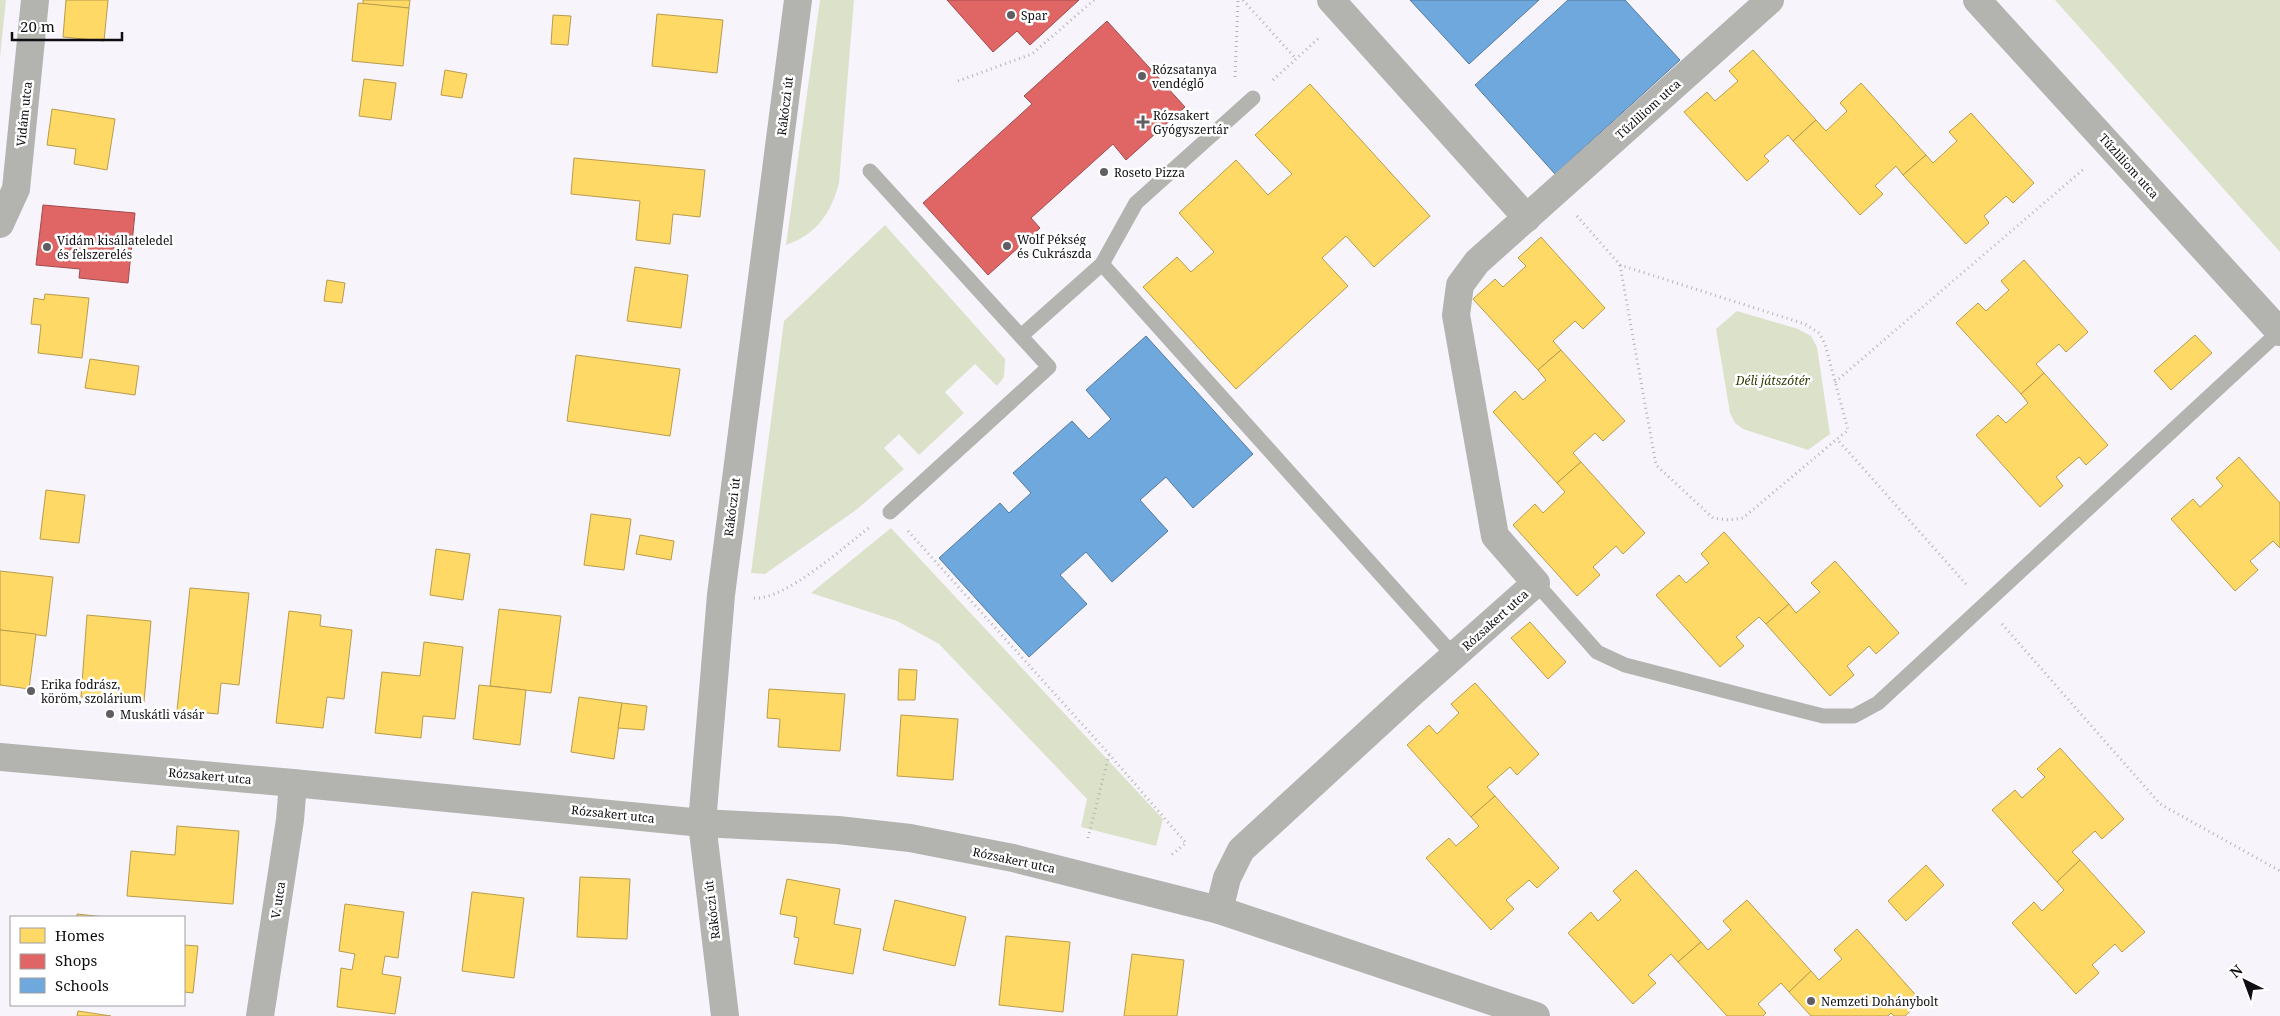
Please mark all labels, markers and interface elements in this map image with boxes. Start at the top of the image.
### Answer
place label: Spar [1021,7,1048,24]
marker: Spar [1005,9,1017,21]
scale bar [12,10,122,42]
text: 20 m [20,16,55,36]
place label: Rózsatanya vendéglő [1152,61,1217,92]
marker: Rózsatanya vendéglő [1136,70,1148,82]
street label: Tűzliliom utca [1612,75,1684,143]
street label: Rákóczi út [773,76,797,136]
street label: Vidám utca [12,81,36,147]
place label: Rózsakert Gyógyszertár [1153,107,1229,138]
marker: Rózsakert Gyógyszertár [1137,116,1149,128]
street label: Tűzliliom utca [2095,130,2163,202]
place label: Roseto Pizza [1114,164,1185,181]
marker: Roseto Pizza [1098,166,1110,178]
place label: Wolf Pékség és Cukrászda [1017,231,1092,262]
place label: Vidám kisállateledel és felszerelés [57,232,173,263]
marker: Wolf Pékség és Cukrászda [1001,240,1013,252]
marker: Vidám kisállateledel és felszerelés [41,241,53,253]
park label: Déli játszótér [1735,372,1811,389]
street label: Rákóczi út [720,477,744,537]
street label: Rózsakert utca [1458,585,1532,654]
place label: Erika fodrász, köröm, szolárium [41,676,142,707]
marker: Erika fodrász, köröm, szolárium [25,685,37,697]
place label: Muskátli vásár [120,706,205,723]
marker: Muskátli vásár [104,708,116,720]
street label: Rózsakert utca [168,764,253,788]
street label: Rózsakert utca [570,801,656,827]
street label: Rózsakert utca [971,843,1057,877]
street label: V. utca [267,880,289,920]
street label: Rákóczi út [700,880,724,940]
legend [10,916,185,1006]
text: Homes [55,925,105,945]
text: Shops [55,950,98,970]
north arrow [2220,956,2270,1006]
text: N [2226,960,2246,982]
text: Schools [55,975,109,995]
place label: Nemzeti Dohánybolt [1821,993,1938,1010]
marker: Nemzeti Dohánybolt [1805,995,1817,1007]

